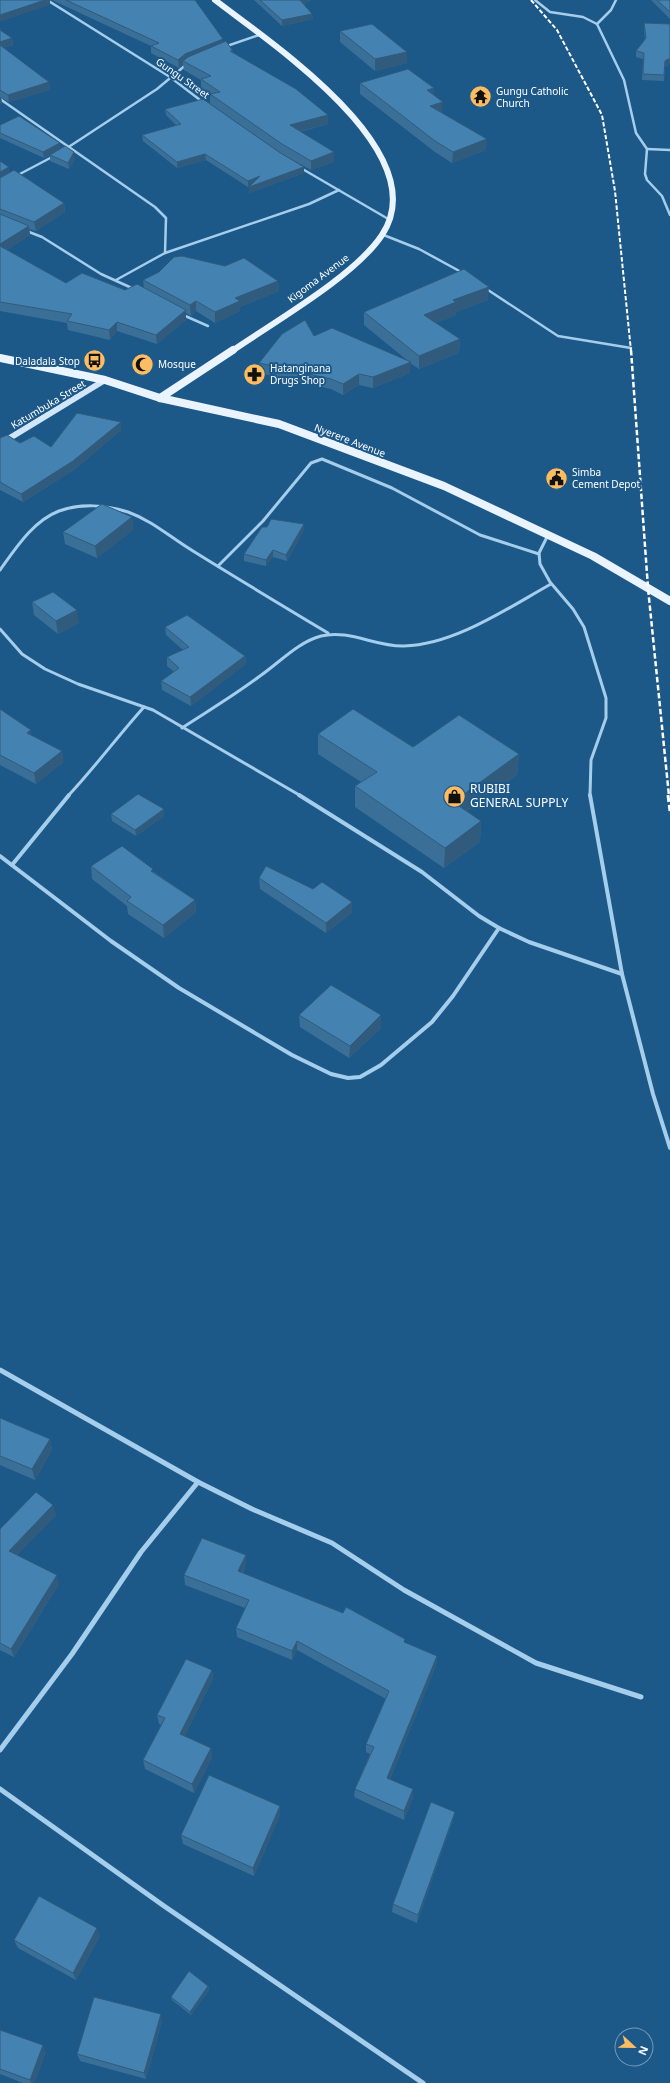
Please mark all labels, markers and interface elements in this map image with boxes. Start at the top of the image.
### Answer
street label: Gungu Street [153,54,213,102]
temple icon: Gungu Catholic Church [468,84,494,110]
place label: Gungu Catholic Church [496,84,568,110]
street label: Kigoma Avenue [284,250,352,306]
bus stop icon: Daladala Stop [82,348,108,374]
mosque icon: Mosque [130,351,156,377]
place label: Daladala Stop [15,354,80,368]
place label: Mosque [158,357,196,371]
pharmacy icon: Hatanginana Drugs Shop [242,361,268,387]
place label: Hatanginana Drugs Shop [270,361,331,387]
street label: Katumbuka Street [8,376,88,432]
street label: Nyerere Avenue [312,420,388,460]
public building icon: Simba Cement Depot [543,465,569,491]
place label: Simba Cement Depot [572,465,640,491]
place label: RUBIBI GENERAL SUPPLY [470,780,569,811]
shop icon: RUBIBI GENERAL SUPPLY [442,783,468,809]
north arrow [614,2027,654,2067]
text: N [635,2044,652,2058]

